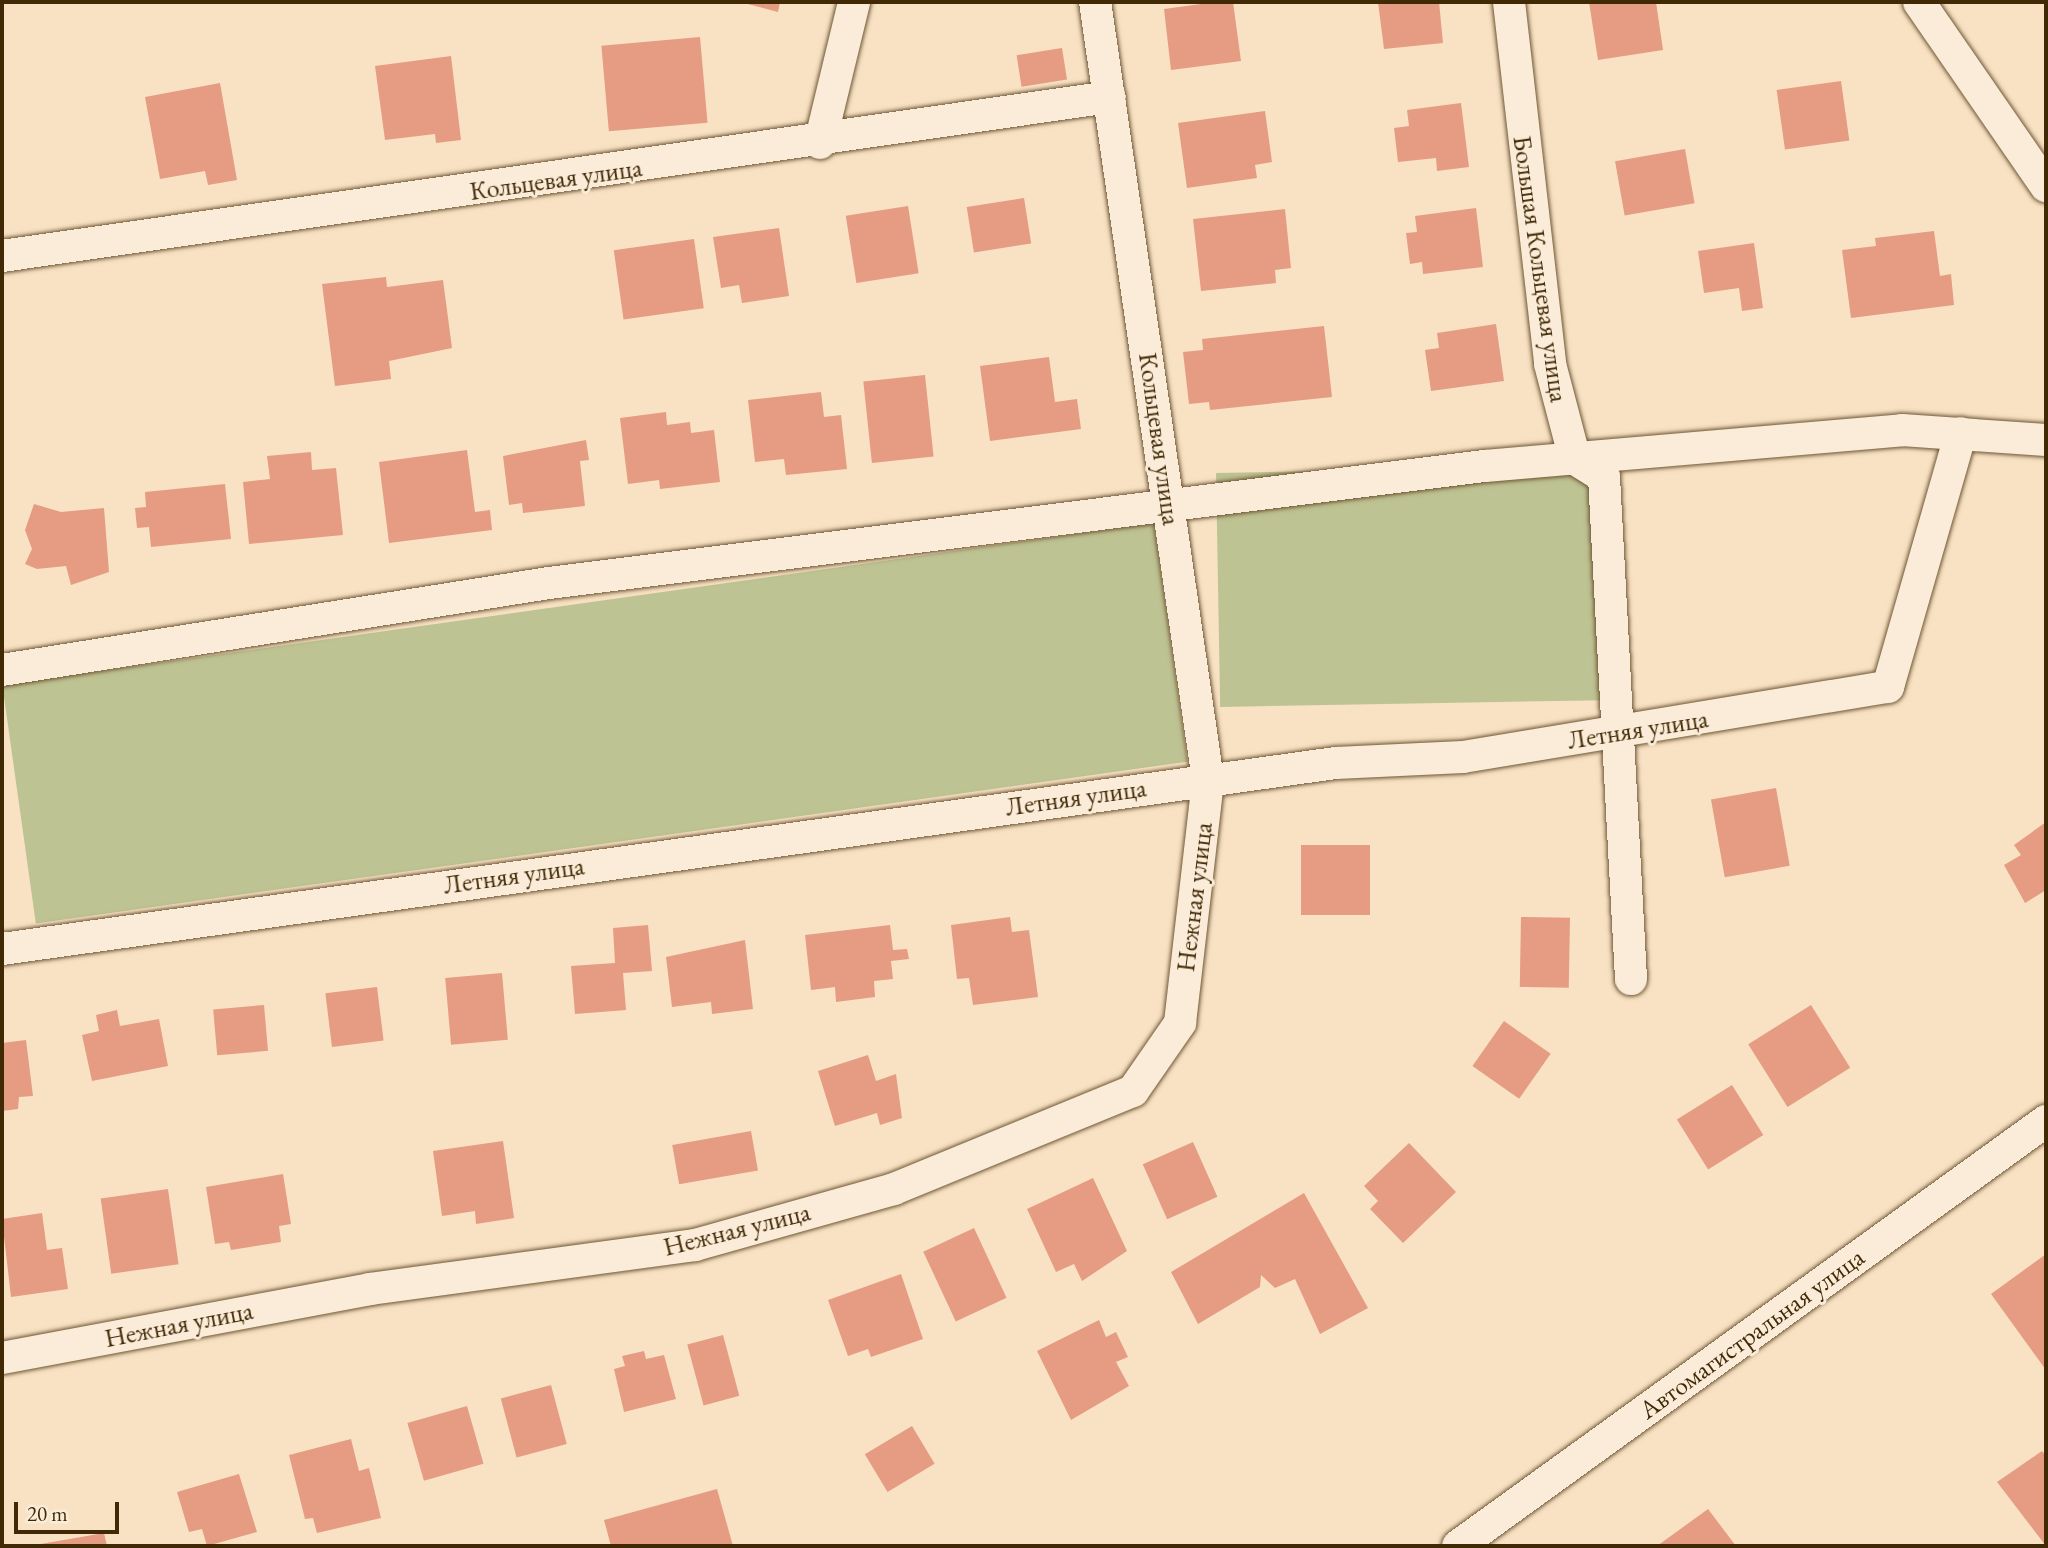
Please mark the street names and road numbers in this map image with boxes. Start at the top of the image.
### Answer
street label: Большая Кольцевая улица [1506,134,1574,404]
street label: Кольцевая улица [468,152,644,208]
street label: Кольцевая улица [1131,351,1187,527]
street label: Летняя улица [1565,703,1711,757]
street label: Летняя улица [1004,773,1148,823]
street label: Нежная улица [1170,820,1220,974]
street label: Летняя улица [442,851,586,901]
street label: Нежная улица [660,1197,814,1263]
street label: Автомагистральная улица [1633,1242,1871,1426]
street label: Нежная улица [102,1295,256,1355]

